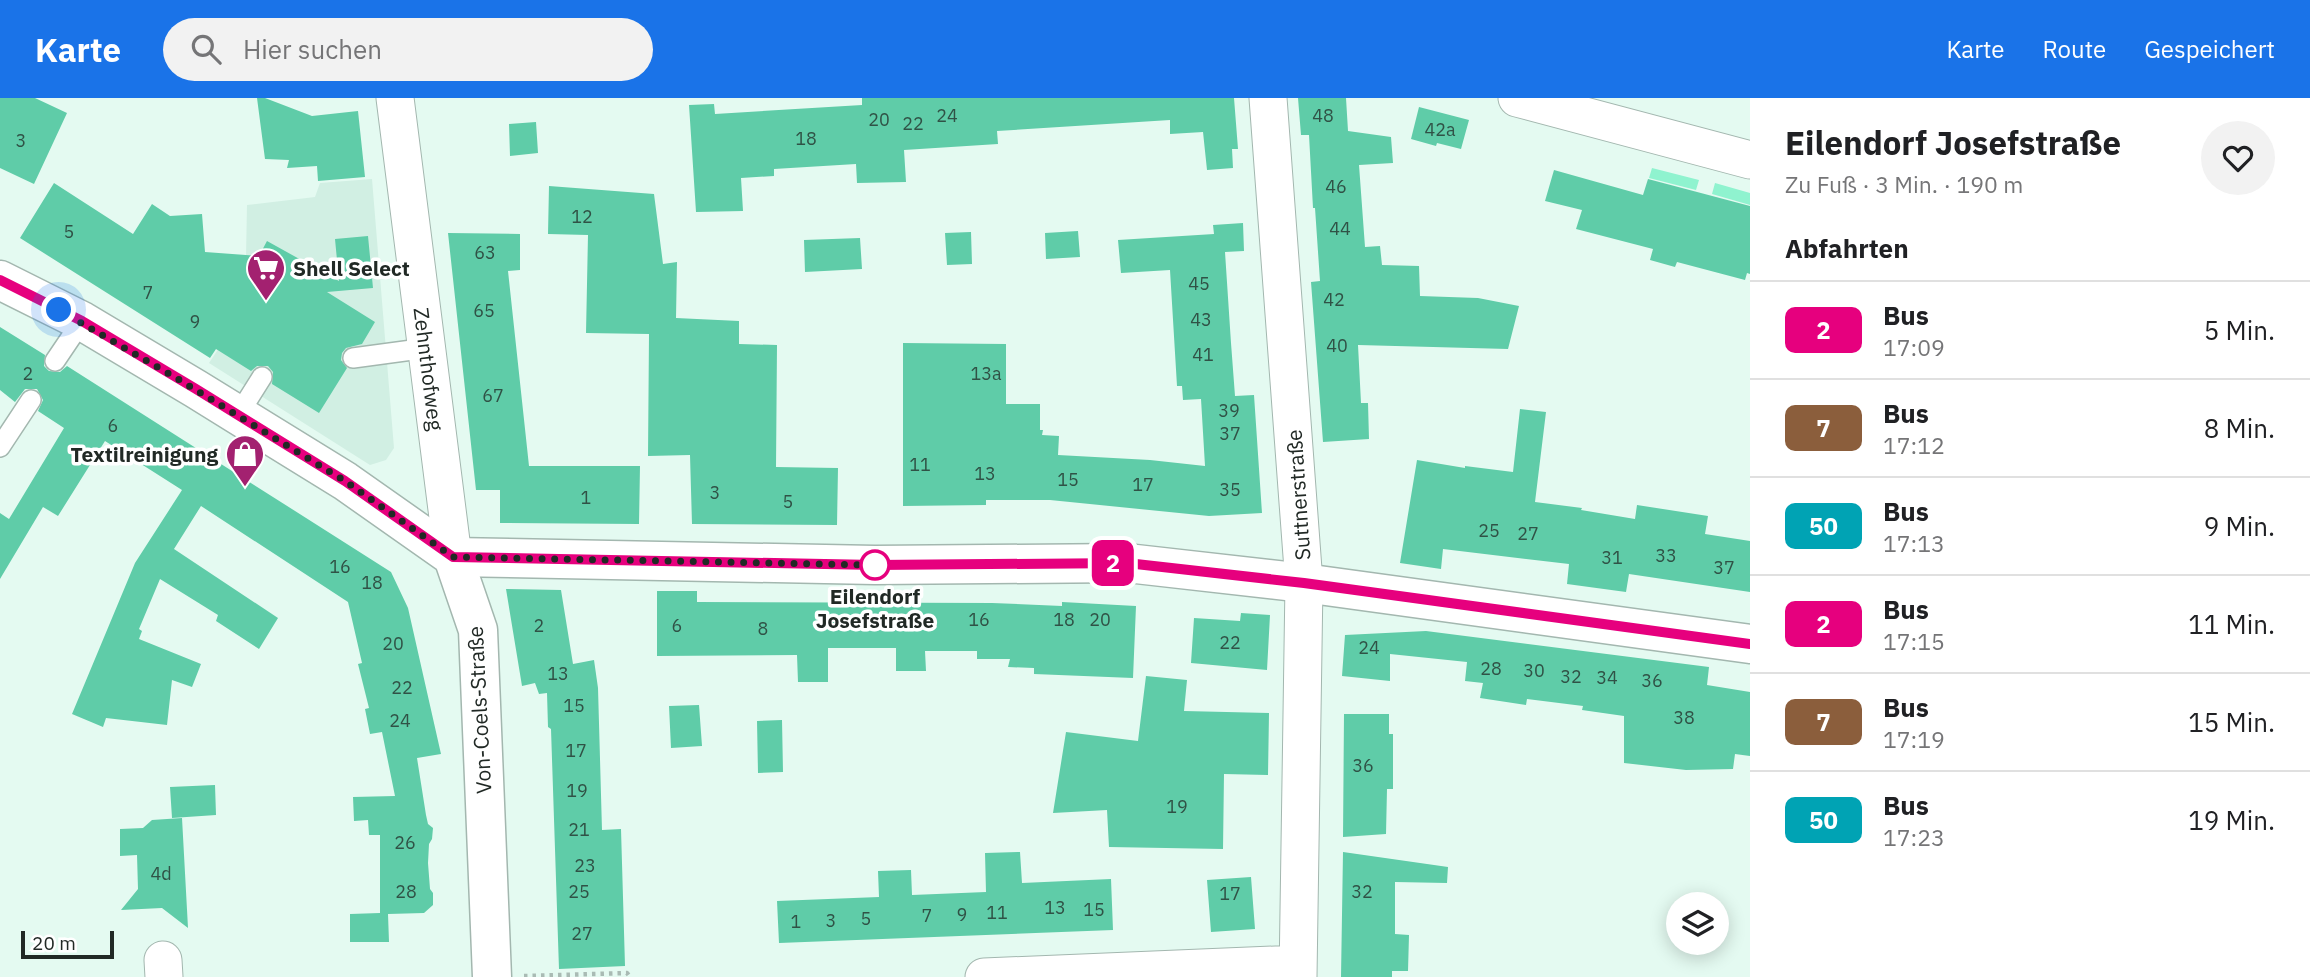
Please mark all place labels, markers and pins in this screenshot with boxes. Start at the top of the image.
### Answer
supermarket icon: Shell Select [245,247,287,302]
place label: Shell Select [293,254,410,282]
shop icon: Textilreinigung [224,433,266,488]
place label: Textilreinigung [71,440,218,468]
marker: Eilendorf Josefstraße [860,550,890,580]
place label: Eilendorf Josefstraße [816,582,934,634]

